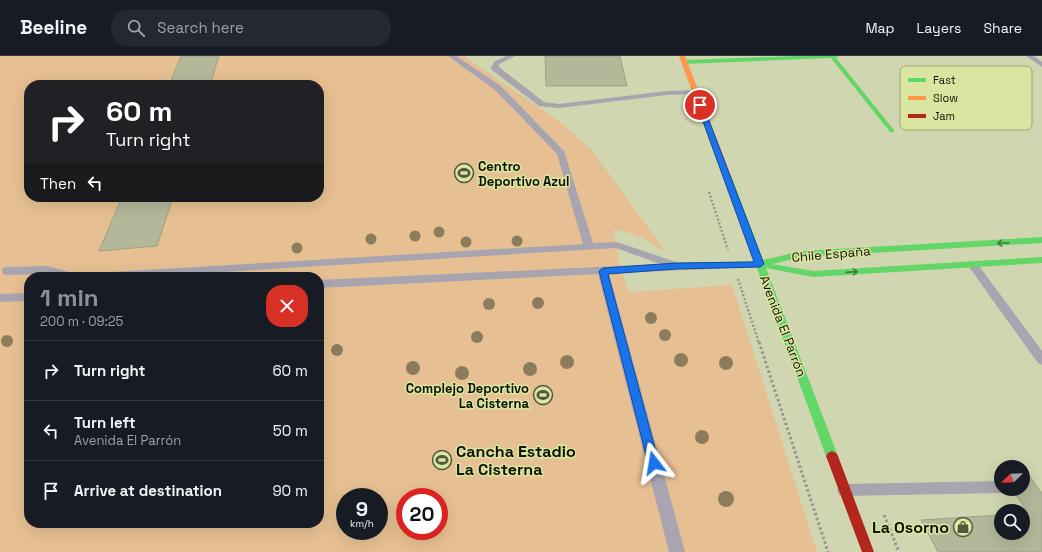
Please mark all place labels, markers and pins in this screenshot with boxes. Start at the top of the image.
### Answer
pin [683,88,717,122]
place label: Centro Deportivo Azul [478,158,569,190]
sports icon: Centro Deportivo Azul [453,162,475,184]
place label: Complejo Deportivo La Cisterna [406,380,529,412]
sports icon: Complejo Deportivo La Cisterna [532,384,554,406]
place label: Cancha Estadio La Cisterna [456,441,576,480]
sports icon: Cancha Estadio La Cisterna [431,449,453,471]
shop icon: La Osorno [952,516,974,538]
place label: La Osorno [872,517,949,538]

